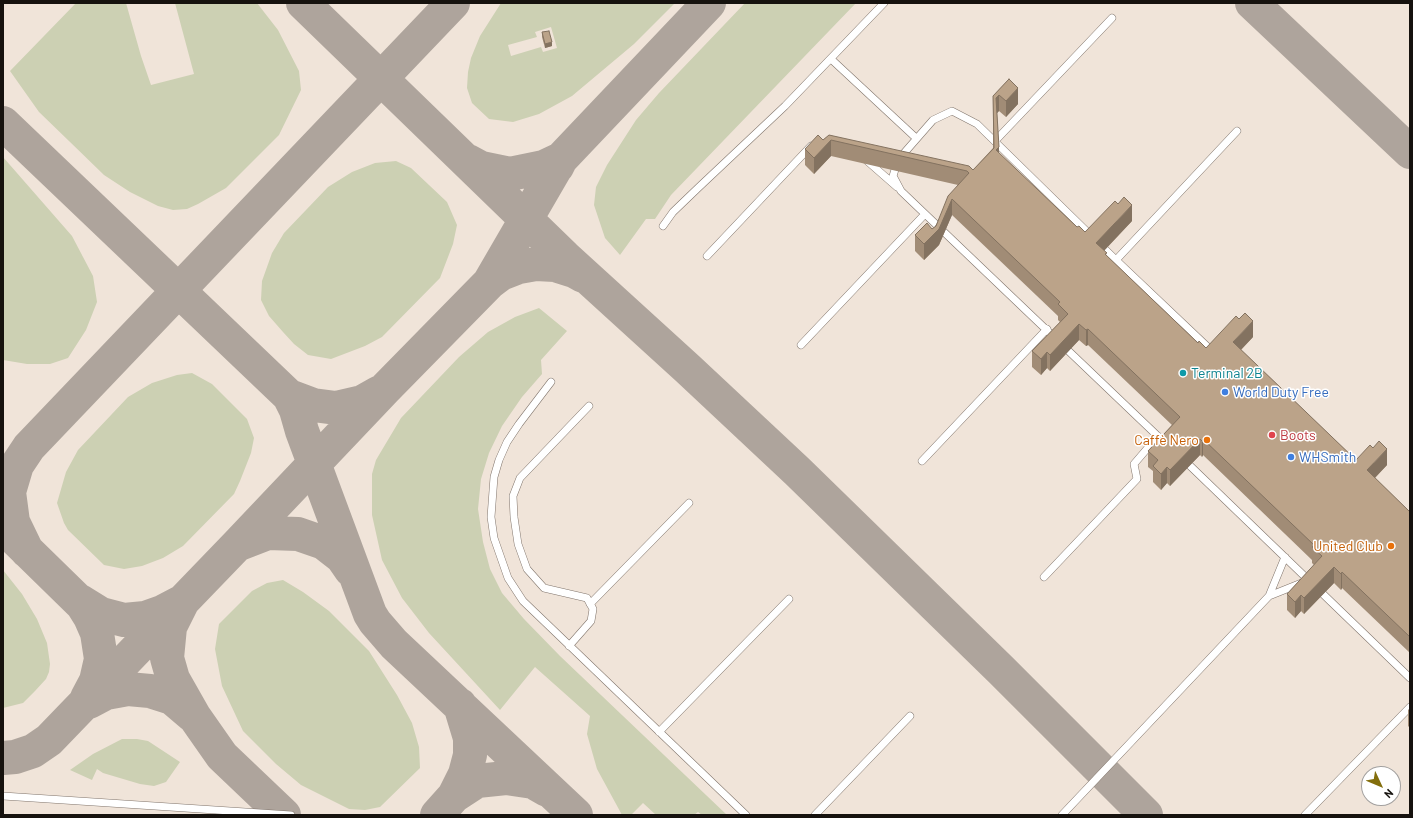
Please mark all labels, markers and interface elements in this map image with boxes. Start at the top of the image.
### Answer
place label: Terminal 2B [1191,365,1263,381]
marker: Terminal 2B [1178,368,1188,378]
place label: World Duty Free [1233,384,1329,400]
marker: World Duty Free [1220,387,1230,397]
place label: Boots [1280,427,1316,443]
marker: Boots [1267,430,1277,440]
place label: Caffè Nero [1134,432,1199,448]
marker: Caffè Nero [1202,435,1212,445]
place label: WHSmith [1299,449,1356,465]
marker: WHSmith [1286,452,1296,462]
place label: United Club [1313,538,1383,554]
marker: United Club [1386,541,1396,551]
north arrow [1361,766,1401,806]
text: N [1382,787,1396,801]

